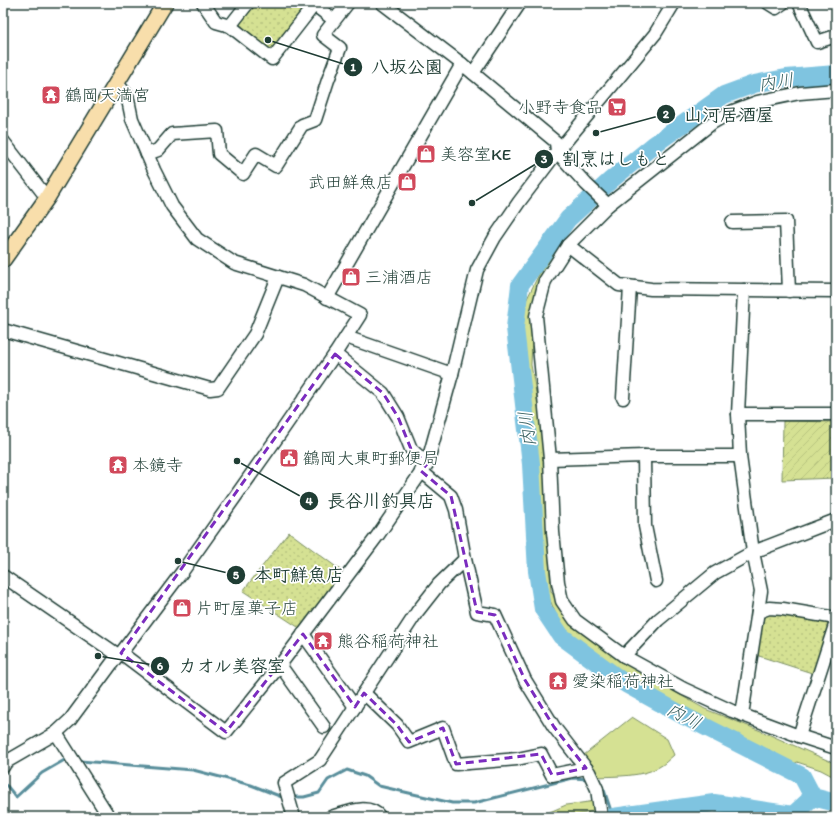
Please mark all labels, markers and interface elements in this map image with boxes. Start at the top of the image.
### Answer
callout: 八坂公園 [343,52,451,82]
text: 八坂公園 [371,56,443,78]
text: 1 [350,60,356,74]
water label: 内川 [757,69,795,95]
temple icon: 鶴岡天満宮 [40,84,62,106]
place label: 鶴岡天満宮 [65,85,150,105]
supermarket icon: 小野寺食品 [606,96,628,118]
place label: 小野寺食品 [518,97,603,117]
callout: 山河居酒屋 [656,99,782,129]
text: 山河居酒屋 [684,104,774,126]
text: 2 [663,107,670,121]
shop icon: 美容室KE [415,143,437,165]
place label: 美容室KE [440,144,511,164]
callout: 割烹はしもと [534,144,678,174]
text: 割烹はしもと [562,148,670,170]
text: 3 [541,152,548,166]
shop icon: 武田鮮魚店 [396,171,418,193]
place label: 武田鮮魚店 [308,172,393,192]
shop icon: 三浦酒店 [340,266,362,288]
place label: 三浦酒店 [365,267,433,287]
water label: 内川 [514,410,540,448]
public building icon: 鶴岡大東町郵便局 [278,447,300,469]
place label: 鶴岡大東町郵便局 [303,448,439,468]
temple icon: 本鏡寺 [107,454,129,476]
place label: 本鏡寺 [132,455,183,475]
callout: 長谷川釣具店 [299,486,443,516]
text: 長谷川釣具店 [327,490,435,512]
text: 4 [305,494,313,508]
callout: 本町鮮魚店 [226,560,352,590]
text: 本町鮮魚店 [254,564,344,586]
text: 5 [233,568,240,582]
shop icon: 片町屋菓子店 [171,597,193,619]
place label: 片町屋菓子店 [196,598,298,618]
temple icon: 熊谷稲荷神社 [312,630,334,652]
place label: 熊谷稲荷神社 [337,631,439,651]
callout: カオル美容室 [150,651,294,681]
text: カオル美容室 [179,655,285,677]
text: 6 [157,659,164,673]
temple icon: 愛染稲荷神社 [547,670,569,692]
place label: 愛染稲荷神社 [572,671,674,691]
water label: 内川 [663,698,705,734]

